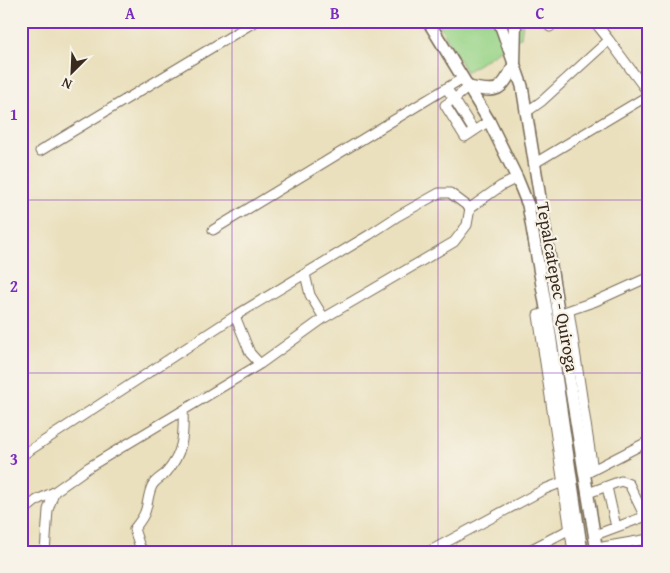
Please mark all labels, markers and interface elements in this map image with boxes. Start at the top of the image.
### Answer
text: A [125,1,136,25]
text: B [330,1,340,25]
text: C [535,1,545,25]
north arrow [48,48,98,98]
text: N [58,73,75,95]
text: 1 [10,102,18,126]
street label: Tepalcatepec - Quiroga [530,200,586,375]
text: 2 [10,274,18,298]
text: 3 [10,447,18,471]

